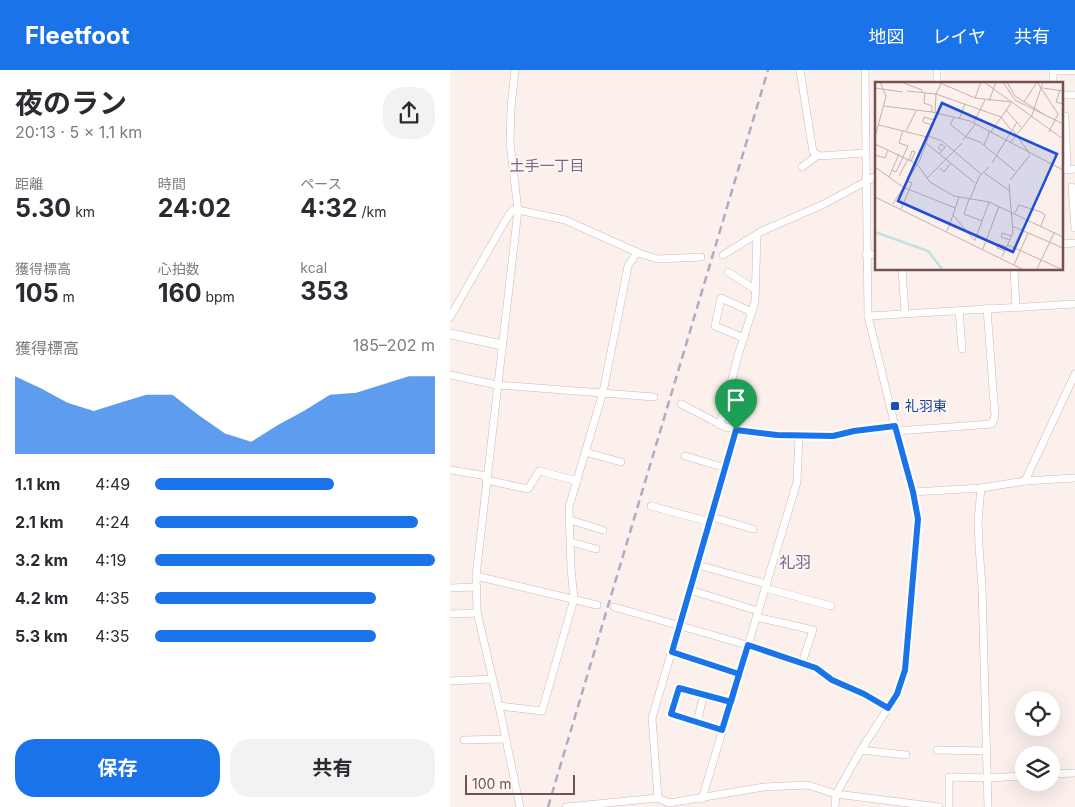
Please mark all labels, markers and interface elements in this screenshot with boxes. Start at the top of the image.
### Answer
text: Fleetfoot [25,21,129,50]
text: 地図 [869,26,905,47]
text: レイヤ [933,26,986,47]
text: 共有 [1014,26,1050,47]
inset map [875,82,1062,270]
text: 夜のラン [15,86,127,120]
button: share [383,87,435,139]
text: 20:13 · 5 × 1.1 km [15,122,142,142]
district label: 土手一丁目 [509,156,585,175]
text: 距離 [15,175,43,192]
text: 時間 [158,175,186,192]
text: ペース [300,175,342,192]
text: 5.30 [15,193,71,223]
text: 24:02 [158,193,231,223]
text: 4:32 [300,193,357,223]
text: km [71,203,95,220]
text: /km [357,203,386,220]
text: kcal [300,259,327,276]
text: 獲得標高 [15,260,71,277]
text: 心拍数 [158,260,200,277]
text: 353 [300,276,349,306]
text: 105 [15,278,59,308]
text: 160 [158,278,202,308]
text: m [59,288,75,305]
text: bpm [202,288,235,305]
text: 185–202 m [353,335,435,355]
text: 獲得標高 [15,338,79,358]
pin [715,379,757,430]
icon: arrive [722,386,750,414]
place label: 礼羽東 [905,397,947,414]
marker: 礼羽東 [889,400,901,412]
text: 1.1 km [15,474,60,494]
text: 4:49 [95,474,130,494]
text: 2.1 km [15,512,64,532]
text: 4:24 [95,512,130,532]
text: 3.2 km [15,550,68,570]
text: 4:19 [95,550,126,570]
district label: 礼羽 [779,552,811,572]
text: 4.2 km [15,588,68,608]
text: 4:35 [95,588,130,608]
text: 5.3 km [15,626,68,646]
text: 4:35 [95,626,130,646]
map controls [1015,691,1060,791]
button: locate [1015,691,1060,736]
button: 保存 [15,739,220,797]
button: 共有 [230,739,435,797]
button: layers [1015,746,1060,791]
scale bar [465,772,575,795]
text: 100 m [472,775,512,792]

